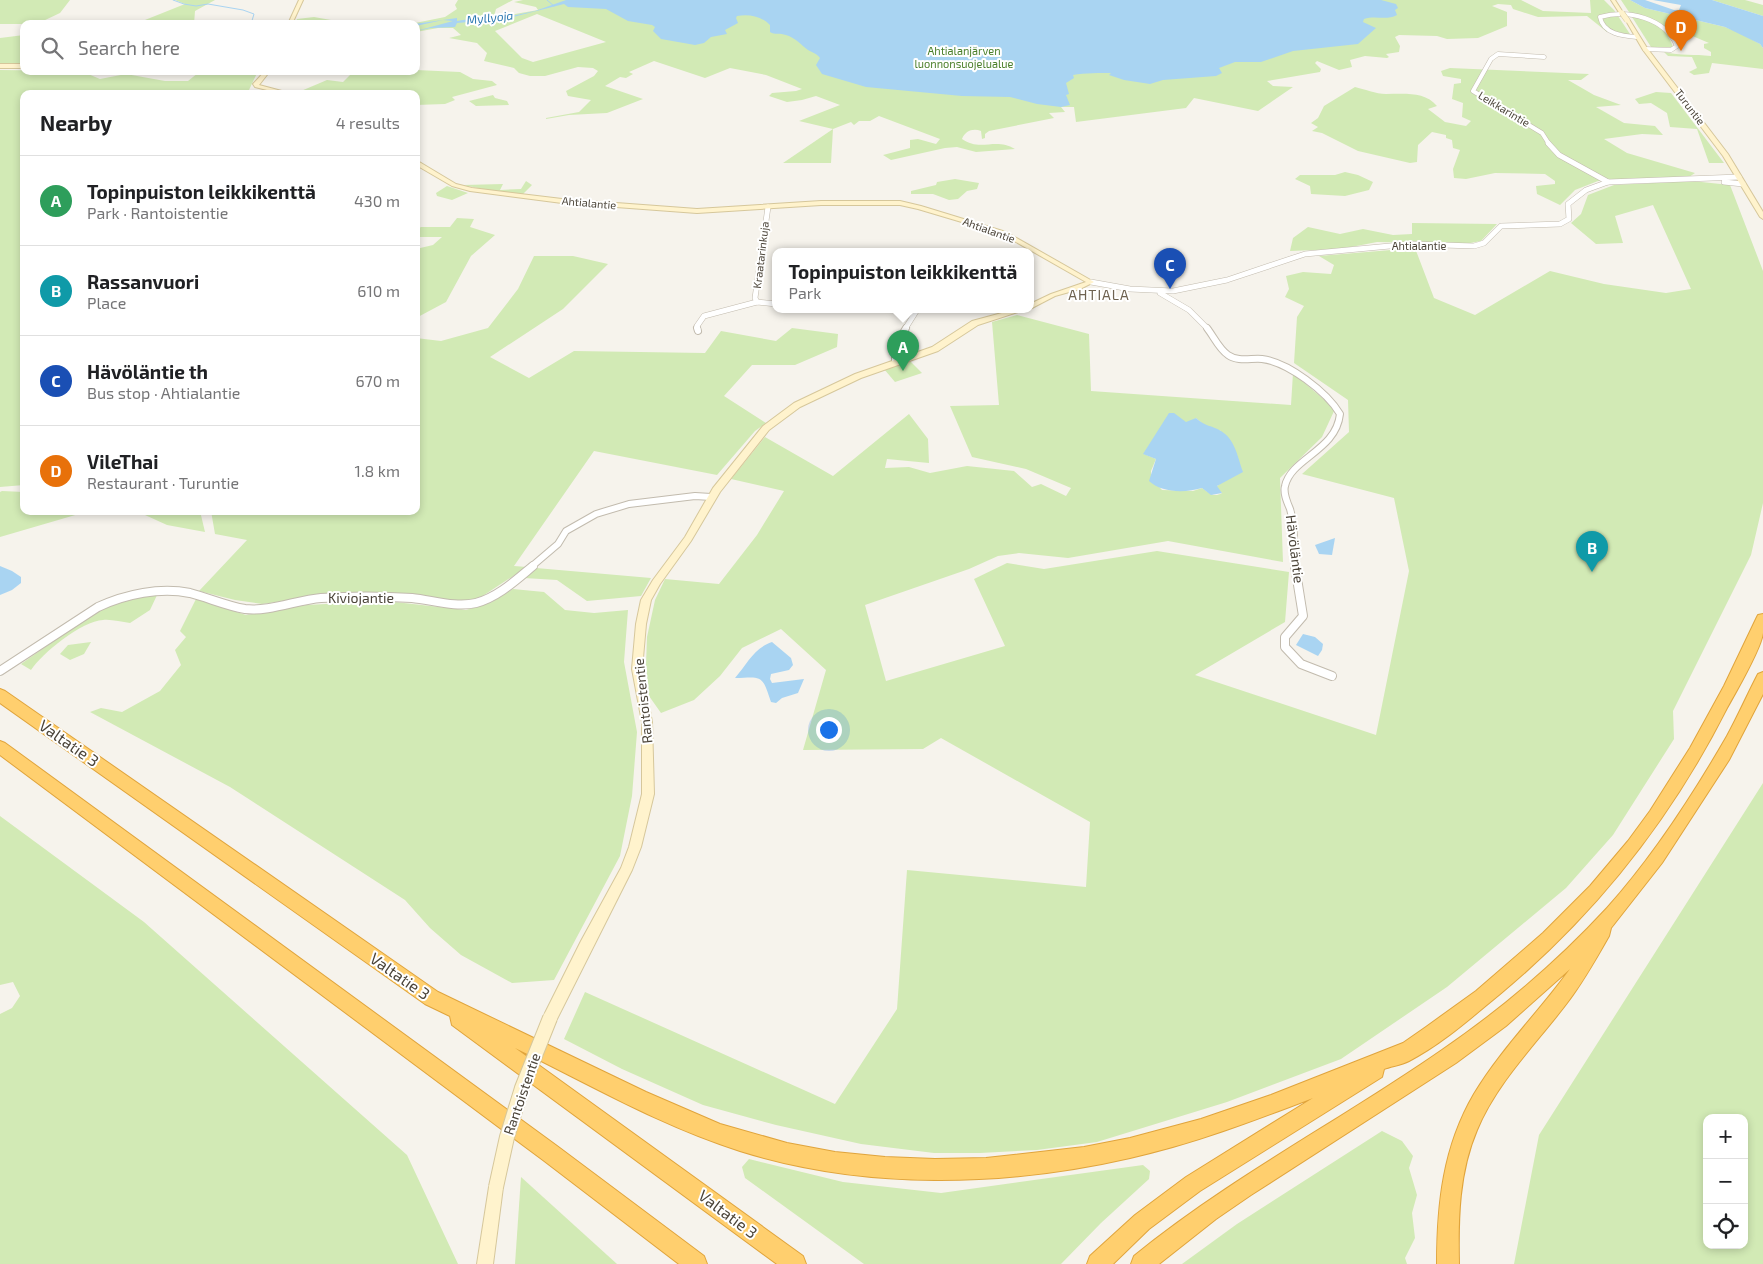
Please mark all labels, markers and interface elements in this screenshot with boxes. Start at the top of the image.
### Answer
water label: Myllyoja [466,8,514,27]
pin: D [1665,10,1697,51]
search box [20,20,420,75]
icon: search [38,34,66,62]
text: Search here [78,36,180,59]
park label: Ahtialanjärven luonnonsuojelualue [915,44,1014,71]
street label: Turuntie [1673,86,1708,127]
street label: Leikkarintie [1476,88,1532,129]
text: Nearby [40,110,112,135]
text: 4 results [336,113,400,132]
text: Topinpuiston leikkikenttä [87,180,316,203]
text: A [51,191,61,210]
text: 430 m [354,191,400,210]
street label: Ahtialantie [561,194,617,211]
text: Park · Rantoistentie [87,203,228,222]
street label: Ahtialantie [961,214,1017,245]
street label: Kraatarinkuja [750,221,772,289]
street label: Ahtialantie [1392,239,1446,252]
popup [772,248,1034,313]
pin: C [1154,248,1186,289]
text: Topinpuiston leikkikenttä [789,260,1017,283]
text: Rassanvuori [87,270,199,293]
text: B [51,281,61,300]
text: 610 m [357,281,400,300]
text: Park [789,283,821,302]
district label: AHTIALA [1068,286,1130,303]
text: Place [87,293,126,312]
pin: A [887,330,919,371]
text: Hävöläntie th [87,360,208,383]
text: C [51,371,61,390]
text: 670 m [355,371,400,390]
text: Bus stop · Ahtialantie [87,383,240,402]
text: VileThai [87,450,158,473]
text: D [51,461,61,480]
text: 1.8 km [355,461,400,480]
text: Restaurant · Turuntie [87,473,239,492]
street label: Hävöläntie [1283,514,1308,584]
pin: B [1576,531,1608,572]
street label: Kiviojantie [328,589,394,606]
street label: Rantoistentie [630,658,655,745]
street label: Valtatie 3 [36,715,103,770]
your location [816,717,842,743]
street label: Valtatie 3 [367,948,434,1003]
street label: Rantoistentie [500,1051,544,1137]
map controls [1703,1114,1748,1249]
button: + [1703,1114,1748,1159]
button: − [1703,1159,1748,1204]
street label: Valtatie 3 [695,1185,761,1242]
button: locate [1703,1204,1748,1249]

